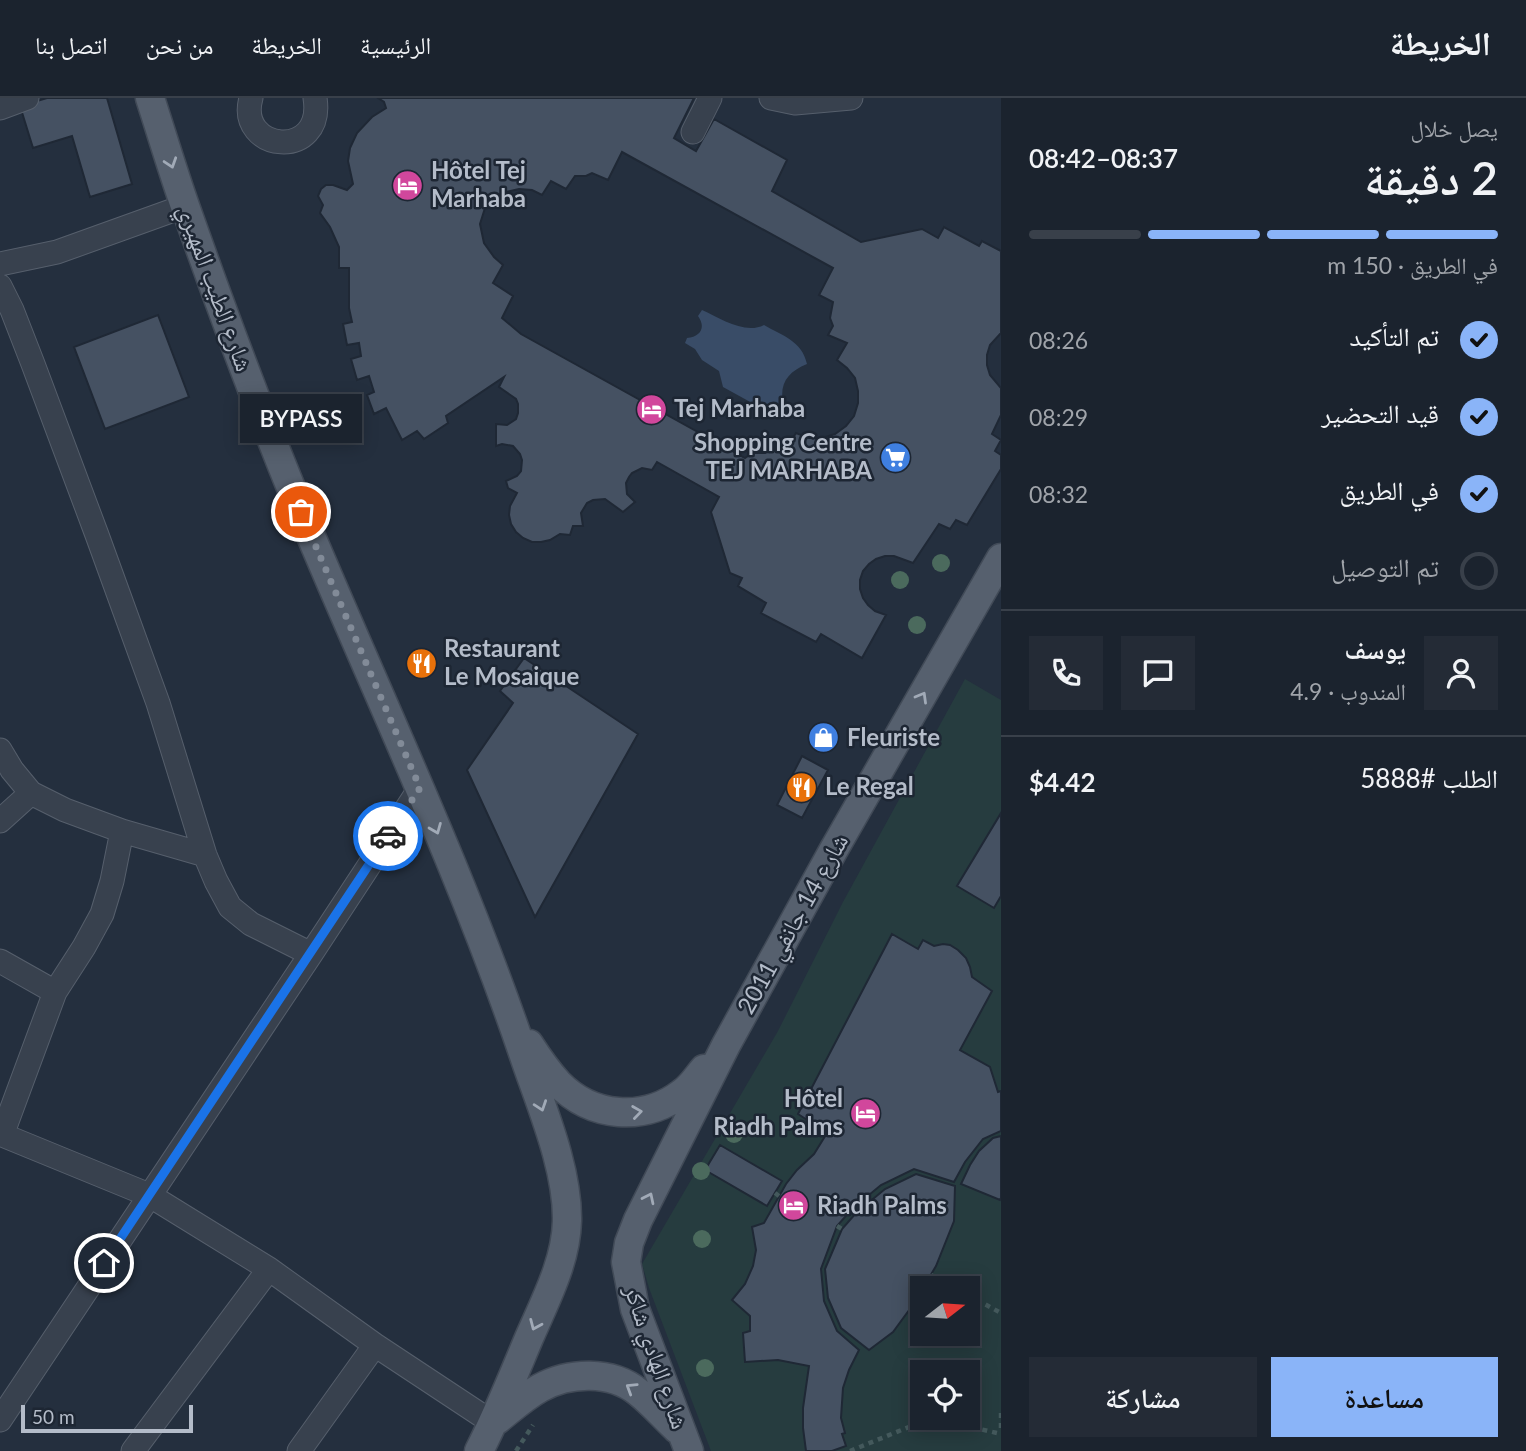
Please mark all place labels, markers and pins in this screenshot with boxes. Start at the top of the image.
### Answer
place label: Hôtel Tej Marhaba [431,155,526,212]
hotel icon: Hôtel Tej Marhaba [391,168,425,202]
hotel icon: Tej Marhaba [634,392,668,426]
callout: BYPASS [240,393,362,442]
place label: Tej Marhaba [674,393,805,422]
place label: Shopping Centre TEJ MARHABA [694,427,872,484]
supermarket icon: Shopping Centre TEJ MARHABA [878,440,912,474]
pin [271,482,331,542]
place label: Restaurant Le Mosaique [444,633,580,690]
restaurant icon: Restaurant Le Mosaique [404,646,438,680]
shop icon: Fleuriste [807,721,841,755]
place label: Fleuriste [847,722,940,751]
restaurant icon: Le Regal [785,770,819,804]
place label: Le Regal [825,771,914,800]
place label: Hôtel Riadh Palms [713,1083,843,1140]
hotel icon: Hôtel Riadh Palms [849,1096,883,1130]
hotel icon: Riadh Palms [777,1189,811,1223]
place label: Riadh Palms [817,1190,947,1219]
pin [74,1233,134,1293]

